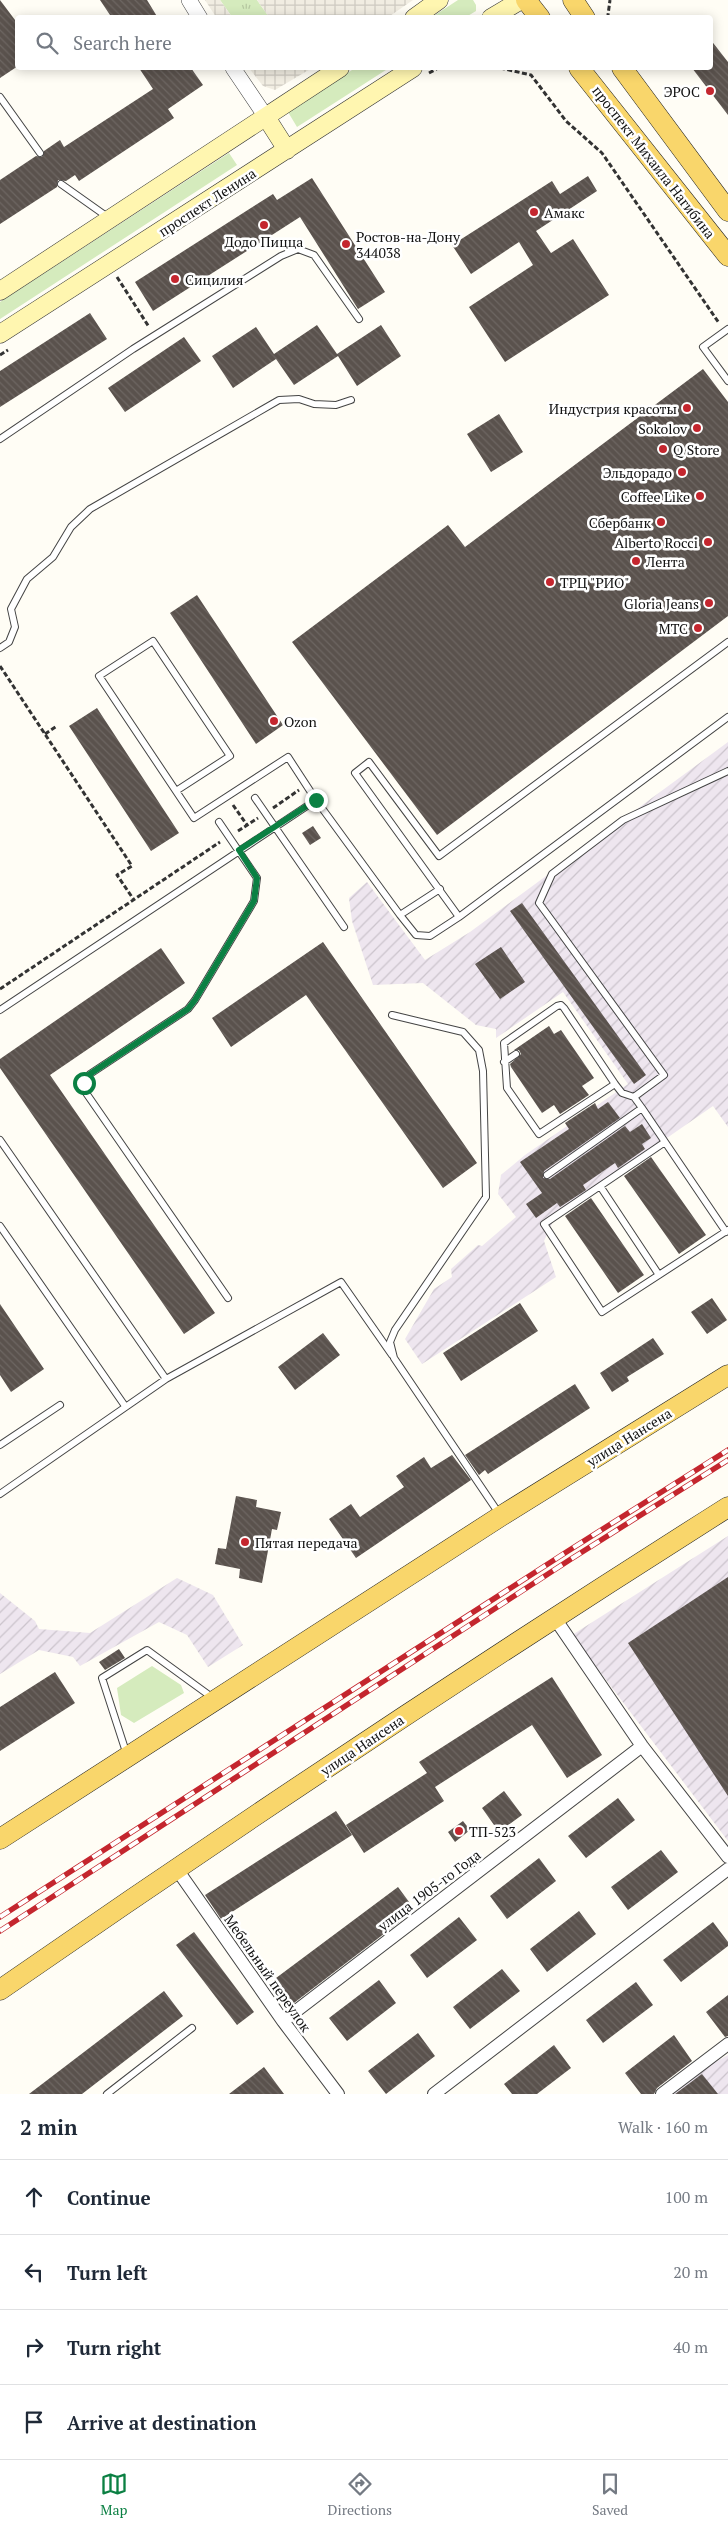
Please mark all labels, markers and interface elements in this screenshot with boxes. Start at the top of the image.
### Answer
search box [15,15,713,70]
icon: search [33,29,61,57]
text: Search here [73,30,172,55]
street label: проспект Михаила Нагибина [588,82,720,242]
place label: ЭРОС [664,82,700,101]
marker: ЭРОС [704,85,716,97]
street label: проспект Ленина [155,163,259,241]
place label: Амакс [544,203,585,222]
marker: Амакс [528,206,540,218]
marker: Додо Пицца [258,219,270,231]
place label: Ростов-на-Дону 344038 [356,227,461,262]
place label: Додо Пицца [225,232,303,251]
marker: Ростов-на-Дону 344038 [340,238,352,250]
place label: Сицилия [185,270,243,289]
marker: Сицилия [169,273,181,285]
place label: Индустрия красоты [549,399,677,418]
marker: Индустрия красоты [681,402,693,414]
place label: Sokolov [638,419,688,438]
marker: Sokolov [691,422,703,434]
place label: Q Store [673,440,720,459]
marker: Q Store [657,443,669,455]
place label: Эльдорадо [603,463,672,482]
marker: Эльдорадо [676,466,688,478]
place label: Coffee Like [621,487,690,506]
marker: Coffee Like [694,490,706,502]
place label: Сбербанк [589,513,651,532]
marker: Сбербанк [655,516,667,528]
place label: Alberto Rocci [614,533,698,552]
marker: Alberto Rocci [702,536,714,548]
place label: Лента [645,552,685,571]
marker: Лента [630,555,642,567]
place label: ТРЦ "РИО" [560,573,629,592]
marker: ТРЦ "РИО" [544,576,556,588]
place label: Gloria Jeans [624,594,699,613]
marker: Gloria Jeans [703,597,715,609]
place label: МТС [659,619,688,638]
marker: МТС [692,622,704,634]
place label: Ozon [284,712,318,731]
marker: Ozon [268,715,280,727]
route end [305,789,328,812]
route start [73,1072,96,1095]
street label: улица Нансена [582,1403,675,1471]
place label: Пятая передача [255,1533,358,1552]
marker: Пятая передача [239,1536,251,1548]
street label: улица Нансена [316,1710,407,1780]
place label: ТП-523 [469,1822,516,1841]
marker: ТП-523 [453,1825,465,1837]
street label: улица 1905-го Года [373,1845,484,1935]
street label: Мебельный переулок [220,1911,316,2036]
text: 2 min [20,2113,77,2141]
text: Walk · 160 m [618,2116,708,2138]
icon: ahead [20,2183,48,2211]
text: Continue [67,2185,151,2210]
text: 100 m [665,2186,708,2208]
icon: left [20,2258,48,2286]
text: Turn left [67,2260,148,2285]
text: 20 m [673,2261,708,2283]
icon: right [20,2333,48,2361]
text: Turn right [67,2335,161,2360]
text: 40 m [673,2336,708,2358]
icon: arrive [20,2408,48,2436]
text: Arrive at destination [67,2410,256,2435]
tab: Map [100,2470,128,2519]
tab: Directions [328,2470,392,2519]
tab: Saved [592,2470,628,2519]

